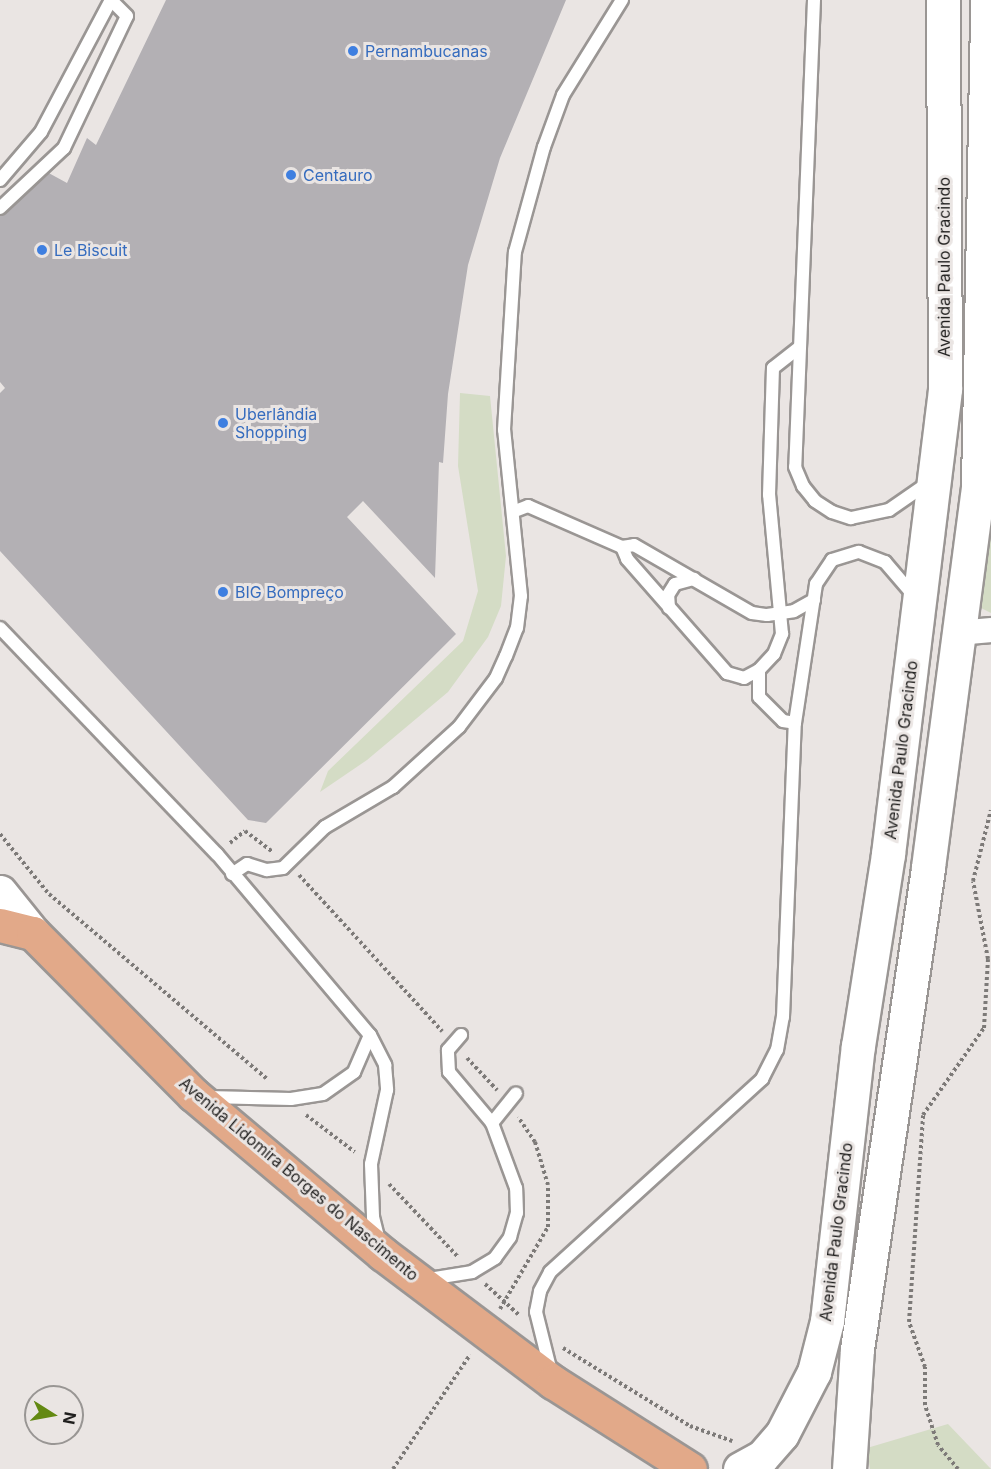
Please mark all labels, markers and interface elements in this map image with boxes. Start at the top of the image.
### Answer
place label: Pernambucanas [365,41,488,61]
marker: Pernambucanas [346,44,360,58]
place label: Centauro [303,165,373,185]
marker: Centauro [284,168,298,182]
street label: Avenida Paulo Gracindo [934,177,954,357]
place label: Le Biscuit [54,240,127,260]
marker: Le Biscuit [35,243,49,257]
place label: Uberlândia Shopping [235,404,317,442]
marker: Uberlândia Shopping [216,416,230,430]
place label: BIG Bompreço [235,582,344,602]
marker: BIG Bompreço [216,585,230,599]
street label: Avenida Paulo Gracindo [881,659,921,841]
street label: Avenida Lidomira Borges do Nascimento [176,1073,422,1285]
street label: Avenida Paulo Gracindo [816,1141,856,1323]
north arrow [24,1385,84,1445]
text: N [59,1410,81,1426]

